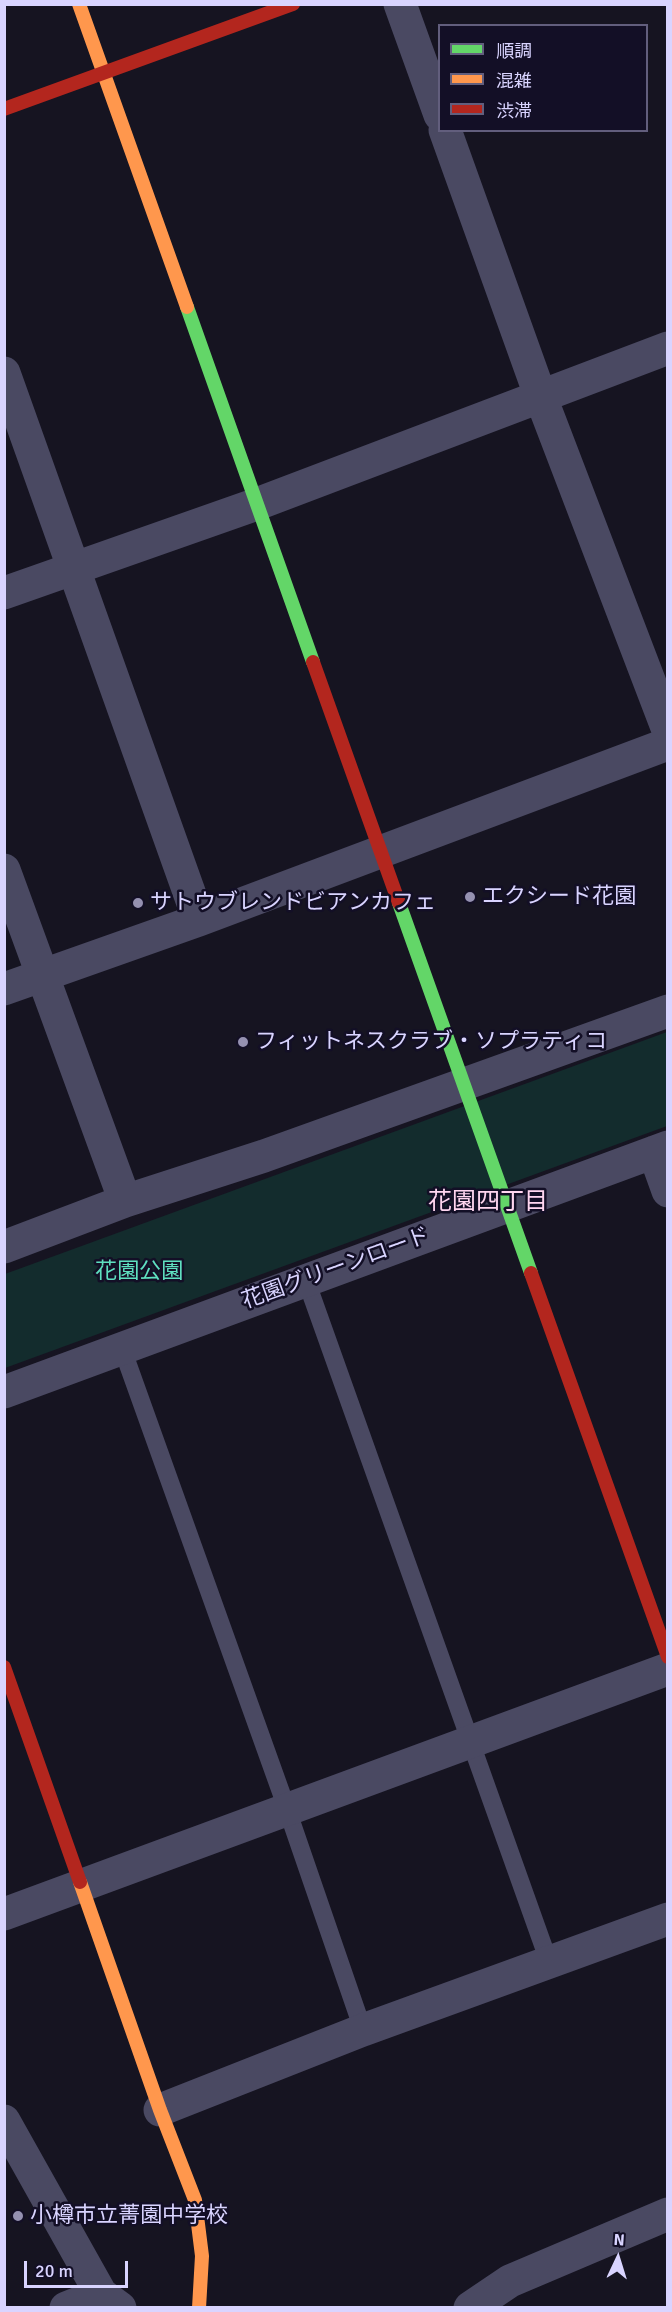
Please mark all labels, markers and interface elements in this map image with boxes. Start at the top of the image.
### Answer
legend [438,24,648,132]
text: 順調 [496,40,532,62]
text: 混雑 [496,70,532,92]
text: 渋滞 [496,100,532,122]
place label: エクシード花園 [482,884,636,910]
place label: サトウブレンドビアンカフェ [150,890,436,916]
marker: エクシード花園 [463,890,477,904]
marker: サトウブレンドビアンカフェ [131,896,145,910]
place label: フィットネスクラブ・ソプラティコ [255,1029,607,1055]
marker: フィットネスクラブ・ソプラティコ [236,1035,250,1049]
district label: 花園四丁目 [428,1189,548,1217]
street label: 花園グリーンロード [238,1223,434,1315]
park label: 花園公園 [95,1259,183,1285]
place label: 小樽市立菁園中学校 [30,2203,228,2229]
marker: 小樽市立菁園中学校 [11,2209,25,2223]
north arrow [588,2228,648,2288]
text: N [613,2230,626,2250]
scale bar [27,2249,130,2287]
text: 20 m [35,2260,73,2282]

